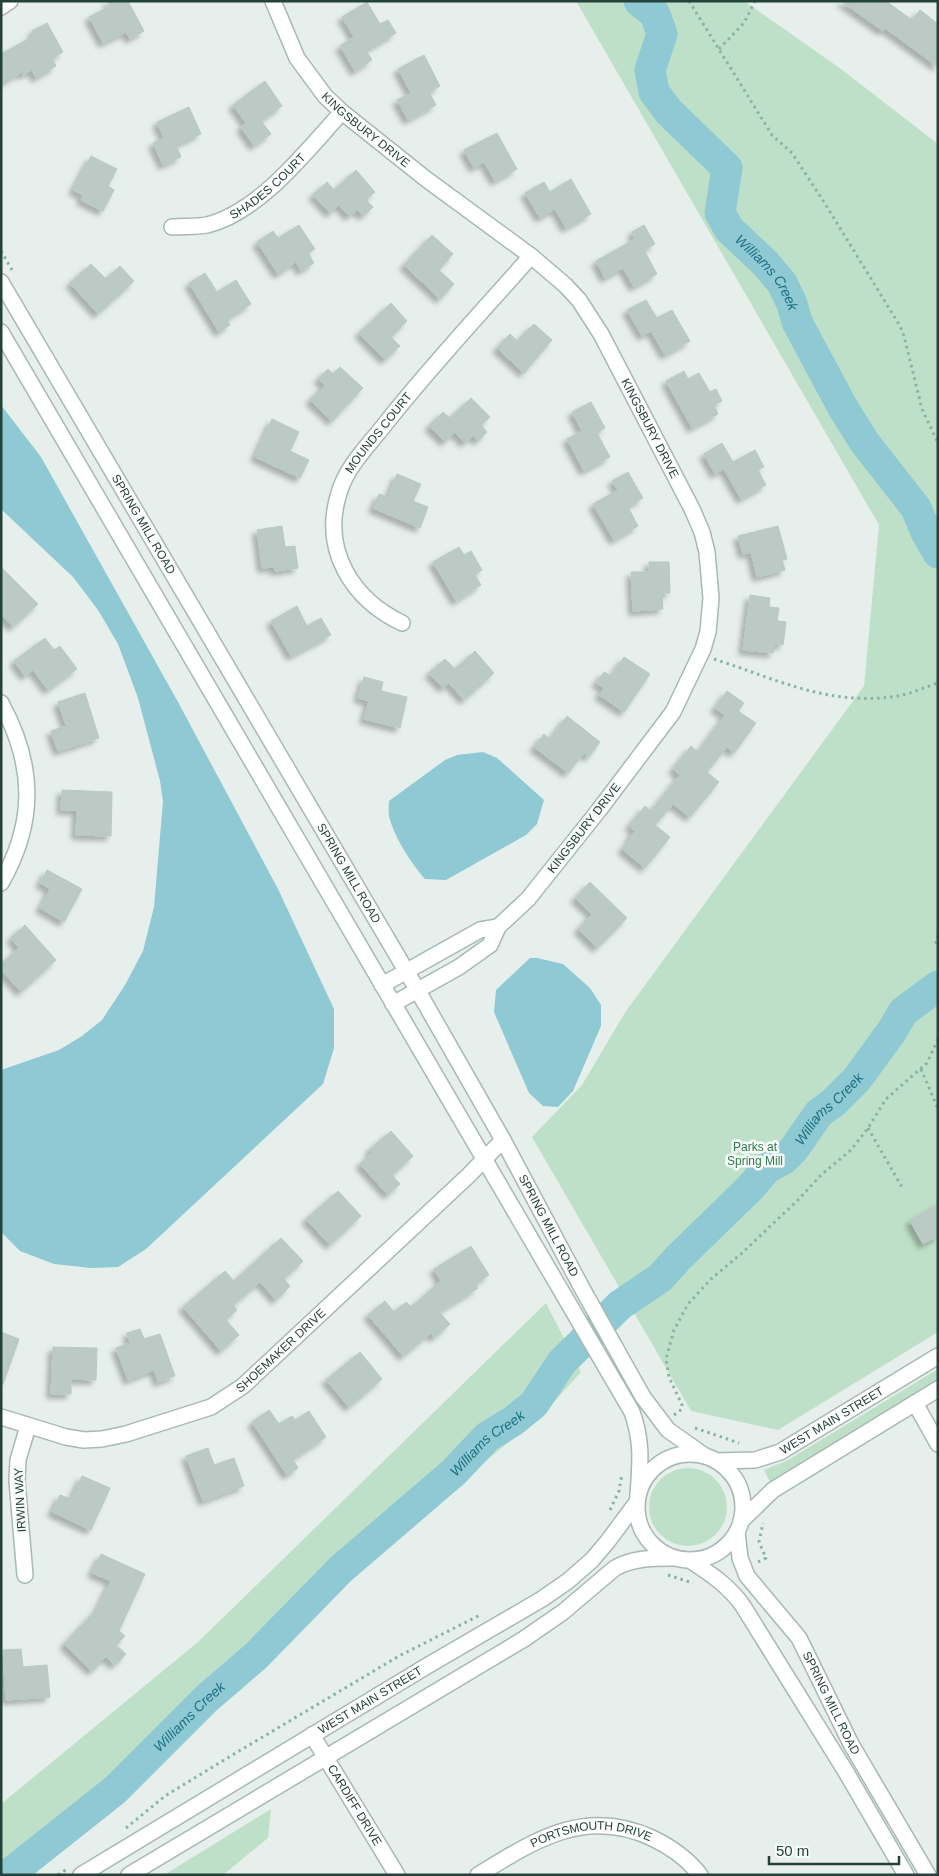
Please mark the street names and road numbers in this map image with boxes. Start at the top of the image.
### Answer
street label: KINGSBURY DRIVE [319,89,413,170]
street label: SHADES COURT [227,150,309,222]
street label: KINGSBURY DRIVE [618,376,682,480]
street label: MOUNDS COURT [342,389,415,476]
street label: SPRING MILL ROAD [109,472,178,577]
street label: KINGSBURY DRIVE [545,780,623,876]
street label: SPRING MILL ROAD [314,821,384,926]
street label: SPRING MILL ROAD [516,1172,582,1279]
street label: SHOEMAKER DRIVE [234,1306,328,1396]
street label: WEST MAIN STREET [778,1383,887,1457]
street label: IRWIN WAY [11,1467,29,1533]
street label: SPRING MILL ROAD [800,1649,863,1758]
street label: WEST MAIN STREET [316,1663,425,1737]
street label: CARDIFF DRIVE [325,1762,384,1848]
street label: PORTSMOUTH DRIVE [528,1819,654,1850]

